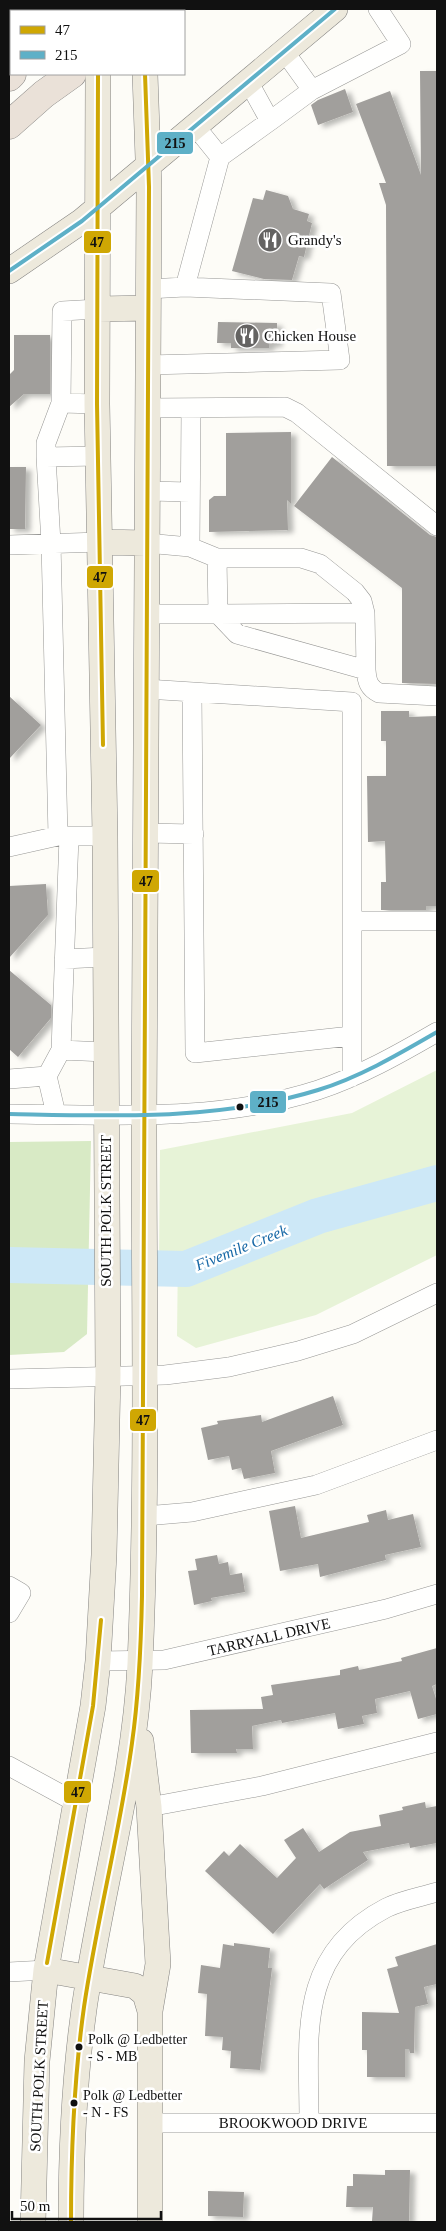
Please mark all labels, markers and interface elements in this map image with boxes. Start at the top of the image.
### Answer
legend [10,10,185,75]
text: 47 [55,22,71,38]
text: 215 [55,47,78,63]
line badge: 215 [156,131,194,155]
text: 215 [165,136,186,151]
restaurant icon: Grandy's [257,227,283,253]
line badge: 47 [83,230,112,254]
place label: Grandy's [288,232,342,248]
text: 47 [90,235,104,250]
restaurant icon: Chicken House [234,323,260,349]
place label: Chicken House [264,328,356,344]
line badge: 47 [86,565,114,589]
text: 47 [93,570,107,585]
line badge: 47 [131,869,160,893]
text: 47 [139,874,153,889]
line badge: 215 [249,1090,287,1114]
text: 215 [258,1095,279,1110]
unlabelled marker [235,1102,245,1112]
street label: SOUTH POLK STREET [98,1135,114,1287]
water label: Fivemile Creek [192,1221,290,1274]
line badge: 47 [129,1408,157,1432]
text: 47 [136,1413,150,1428]
street label: TARRYALL DRIVE [206,1615,332,1659]
line badge: 47 [63,1780,92,1804]
text: 47 [71,1785,85,1800]
street label: SOUTH POLK STREET [27,2000,51,2152]
place label: Polk @ Ledbetter - S - MB [88,2032,188,2064]
marker: Polk @ Ledbetter - S - MB [74,2042,84,2052]
place label: Polk @ Ledbetter - N - FS [83,2088,183,2120]
marker: Polk @ Ledbetter - N - FS [69,2098,79,2108]
street label: BROOKWOOD DRIVE [219,2115,367,2131]
scale bar [12,2188,161,2220]
text: 50 m [20,2198,51,2214]

